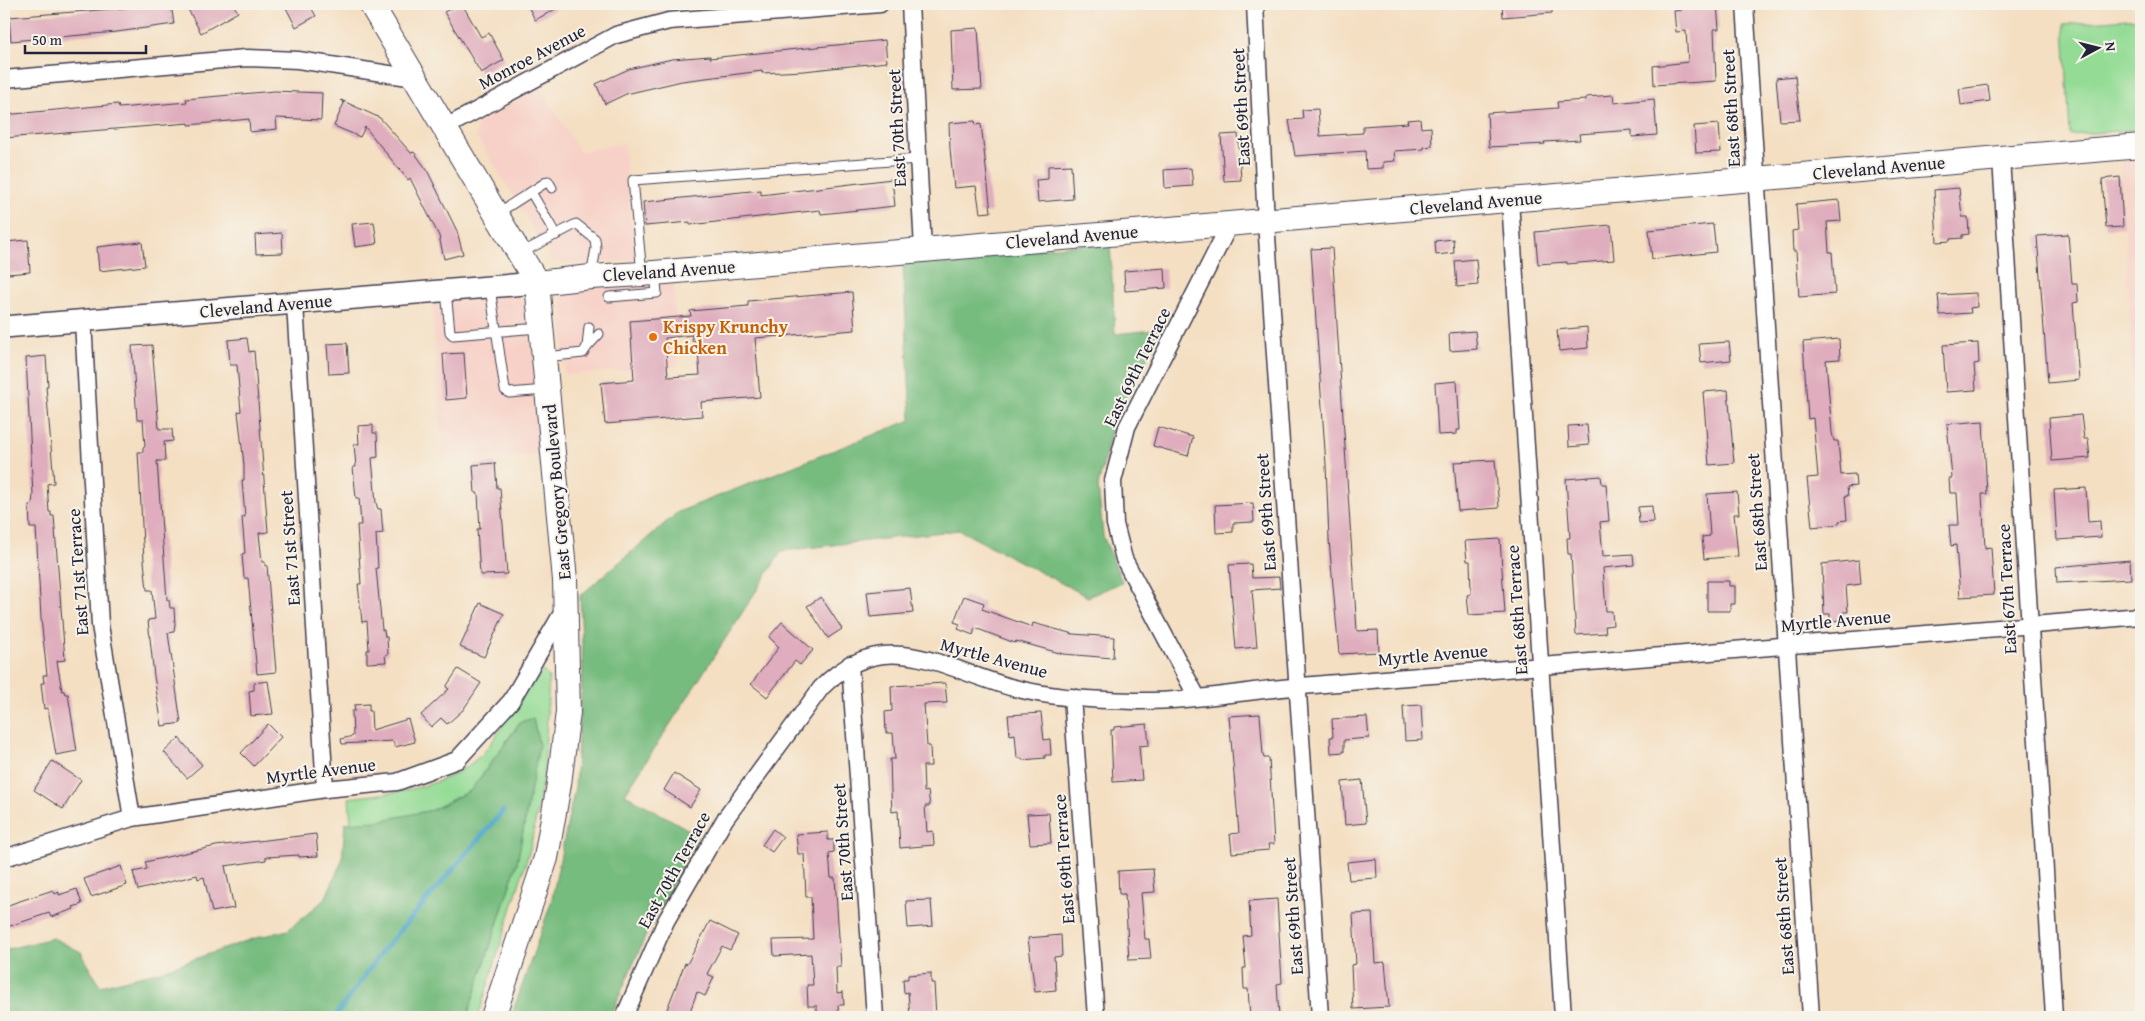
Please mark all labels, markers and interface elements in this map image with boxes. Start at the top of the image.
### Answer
street label: Monroe Avenue [473,17,590,96]
scale bar [25,22,146,54]
north arrow [2072,22,2122,72]
text: 50 m [32,29,63,50]
text: N [2100,41,2121,53]
street label: East 69th Street [1224,47,1257,167]
street label: East 68th Street [1714,48,1747,168]
street label: East 70th Street [880,68,913,188]
street label: Cleveland Avenue [1812,148,1946,187]
street label: Cleveland Avenue [1409,183,1543,222]
street label: Cleveland Avenue [1005,217,1139,256]
street label: Cleveland Avenue [602,252,736,289]
street label: Cleveland Avenue [199,286,333,325]
street label: East 69th Terrace [1096,302,1177,431]
place label: Krispy Krunchy Chicken [663,313,789,361]
marker: Krispy Krunchy Chicken [647,331,659,343]
street label: East Gregory Boulevard [535,403,578,581]
street label: East 69th Street [1248,451,1283,572]
street label: East 68th Street [1739,451,1774,572]
street label: East 71st Street [272,489,307,607]
street label: East 71st Terrace [60,508,95,636]
street label: East 67th Terrace [1990,523,2023,655]
street label: East 68th Terrace [1498,544,1535,676]
street label: Myrtle Avenue [1780,602,1892,639]
street label: Myrtle Avenue [937,630,1051,685]
street label: Myrtle Avenue [1377,636,1489,673]
street label: Myrtle Avenue [265,750,377,791]
street label: East 70th Street [825,781,860,902]
street label: East 69th Terrace [1045,793,1082,925]
street label: East 70th Terrace [630,806,717,933]
street label: East 69th Street [1275,855,1310,976]
street label: East 68th Street [1766,855,1801,976]

